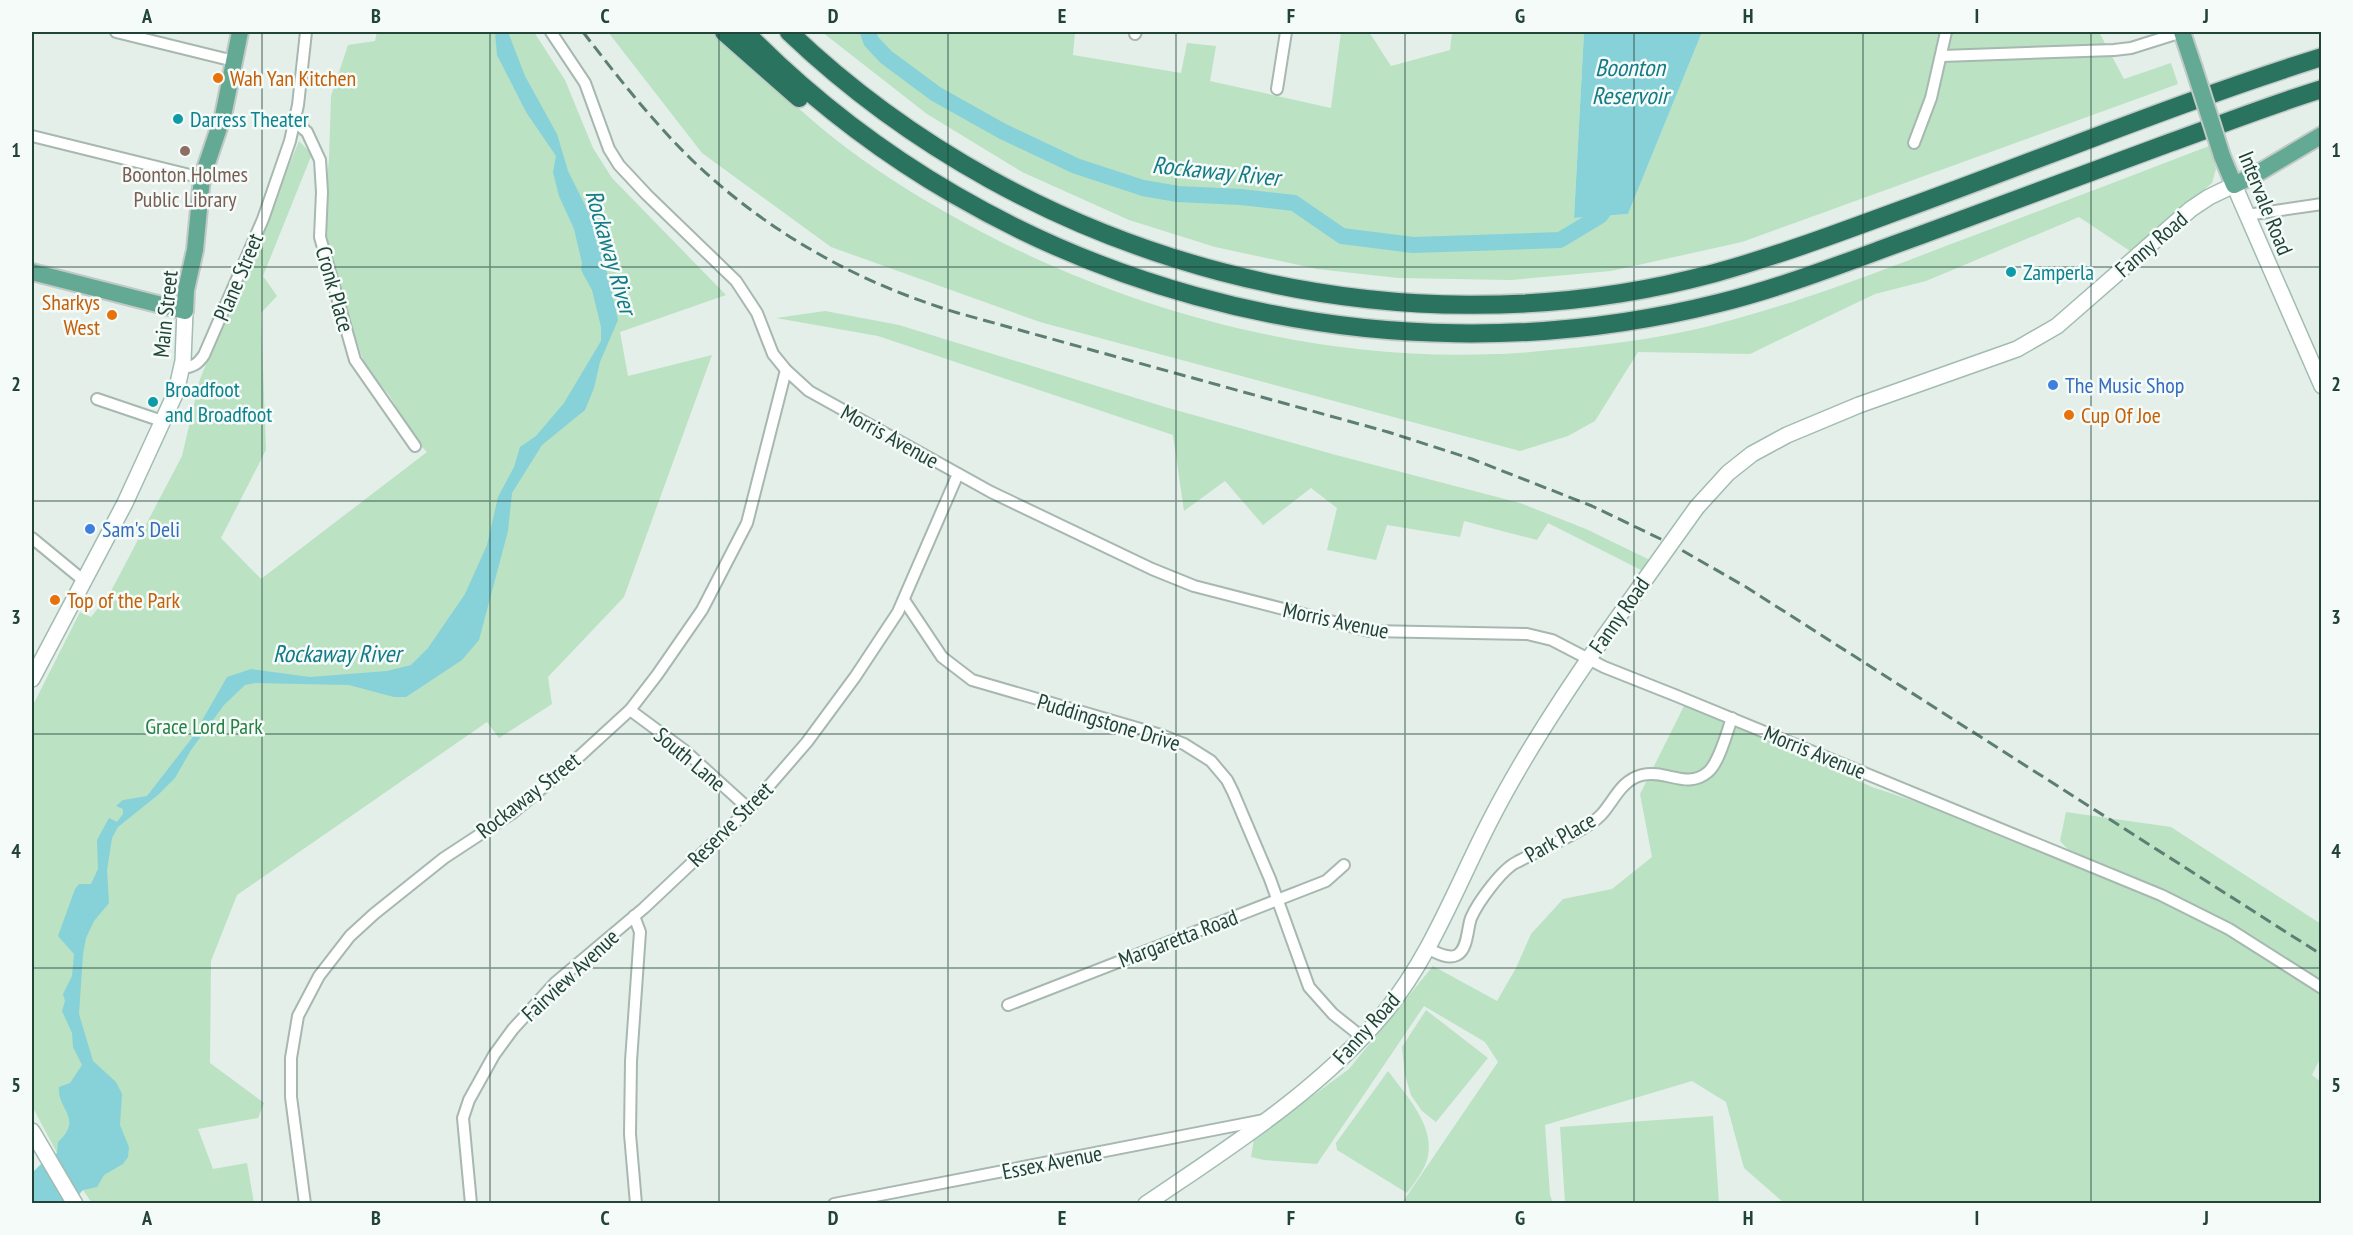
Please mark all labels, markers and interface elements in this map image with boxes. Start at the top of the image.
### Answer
text: A [141,3,153,29]
text: B [371,3,381,29]
text: C [600,3,610,29]
text: D [828,3,839,29]
text: E [1058,3,1066,29]
text: F [1287,3,1295,29]
text: G [1515,3,1525,29]
text: H [1743,3,1753,29]
text: I [1975,3,1979,29]
text: J [2202,3,2209,29]
water label: Boonton Reservoir [1592,52,1672,111]
place label: Wah Yan Kitchen [230,64,356,92]
marker: Wah Yan Kitchen [211,71,225,85]
place label: Darress Theater [190,105,309,133]
marker: Darress Theater [171,112,185,126]
text: 1 [11,137,21,163]
text: 1 [2331,137,2341,163]
marker: Boonton Holmes Public Library [178,144,192,158]
street label: Intervale Road [2233,147,2299,259]
water label: Rockaway River [1151,149,1285,193]
place label: Boonton Holmes Public Library [122,160,248,213]
water label: Rockaway River [578,186,644,321]
street label: Fanny Road [2109,205,2193,283]
street label: Plane Street [207,229,269,325]
street label: Cronk Place [309,243,361,335]
place label: Zamperla [2023,258,2094,286]
marker: Zamperla [2004,265,2018,279]
street label: Main Street [147,269,183,359]
place label: Sharkys West [42,288,100,341]
marker: Sharkys West [105,308,119,322]
text: 2 [11,371,21,397]
place label: The Music Shop [2065,371,2184,399]
text: 2 [2331,371,2341,397]
place label: Broadfoot and Broadfoot [165,375,272,428]
marker: The Music Shop [2046,378,2060,392]
marker: Broadfoot and Broadfoot [146,395,160,409]
street label: Morris Avenue [836,398,944,474]
place label: Cup Of Joe [2081,401,2161,429]
marker: Cup Of Joe [2062,408,2076,422]
place label: Sam's Deli [102,515,180,543]
marker: Sam's Deli [83,522,97,536]
street label: Fanny Road [1583,571,1655,659]
place label: Top of the Park [67,586,181,614]
marker: Top of the Park [48,593,62,607]
street label: Morris Avenue [1281,595,1391,645]
text: 3 [11,604,21,630]
text: 3 [2331,604,2341,630]
water label: Rockaway River [273,638,404,669]
street label: Puddingstone Drive [1034,687,1184,757]
park label: Grace Lord Park [145,712,263,740]
street label: Morris Avenue [1760,719,1870,785]
street label: South Lane [648,721,732,797]
street label: Rockaway Street [471,746,585,844]
street label: Reserve Street [682,776,778,872]
street label: Park Place [1520,806,1600,868]
text: 4 [11,838,21,864]
text: 4 [2331,838,2341,864]
street label: Margaretta Road [1114,902,1242,974]
street label: Fairview Avenue [515,923,625,1027]
street label: Fanny Road [1326,986,1406,1070]
text: 5 [11,1072,21,1098]
text: 5 [2331,1072,2341,1098]
street label: Essex Avenue [1000,1139,1104,1185]
text: A [141,1205,153,1231]
text: B [371,1205,381,1231]
text: C [600,1205,610,1231]
text: D [828,1205,839,1231]
text: E [1058,1205,1066,1231]
text: F [1287,1205,1295,1231]
text: G [1515,1205,1525,1231]
text: H [1743,1205,1753,1231]
text: I [1975,1205,1979,1231]
text: J [2202,1205,2209,1231]

